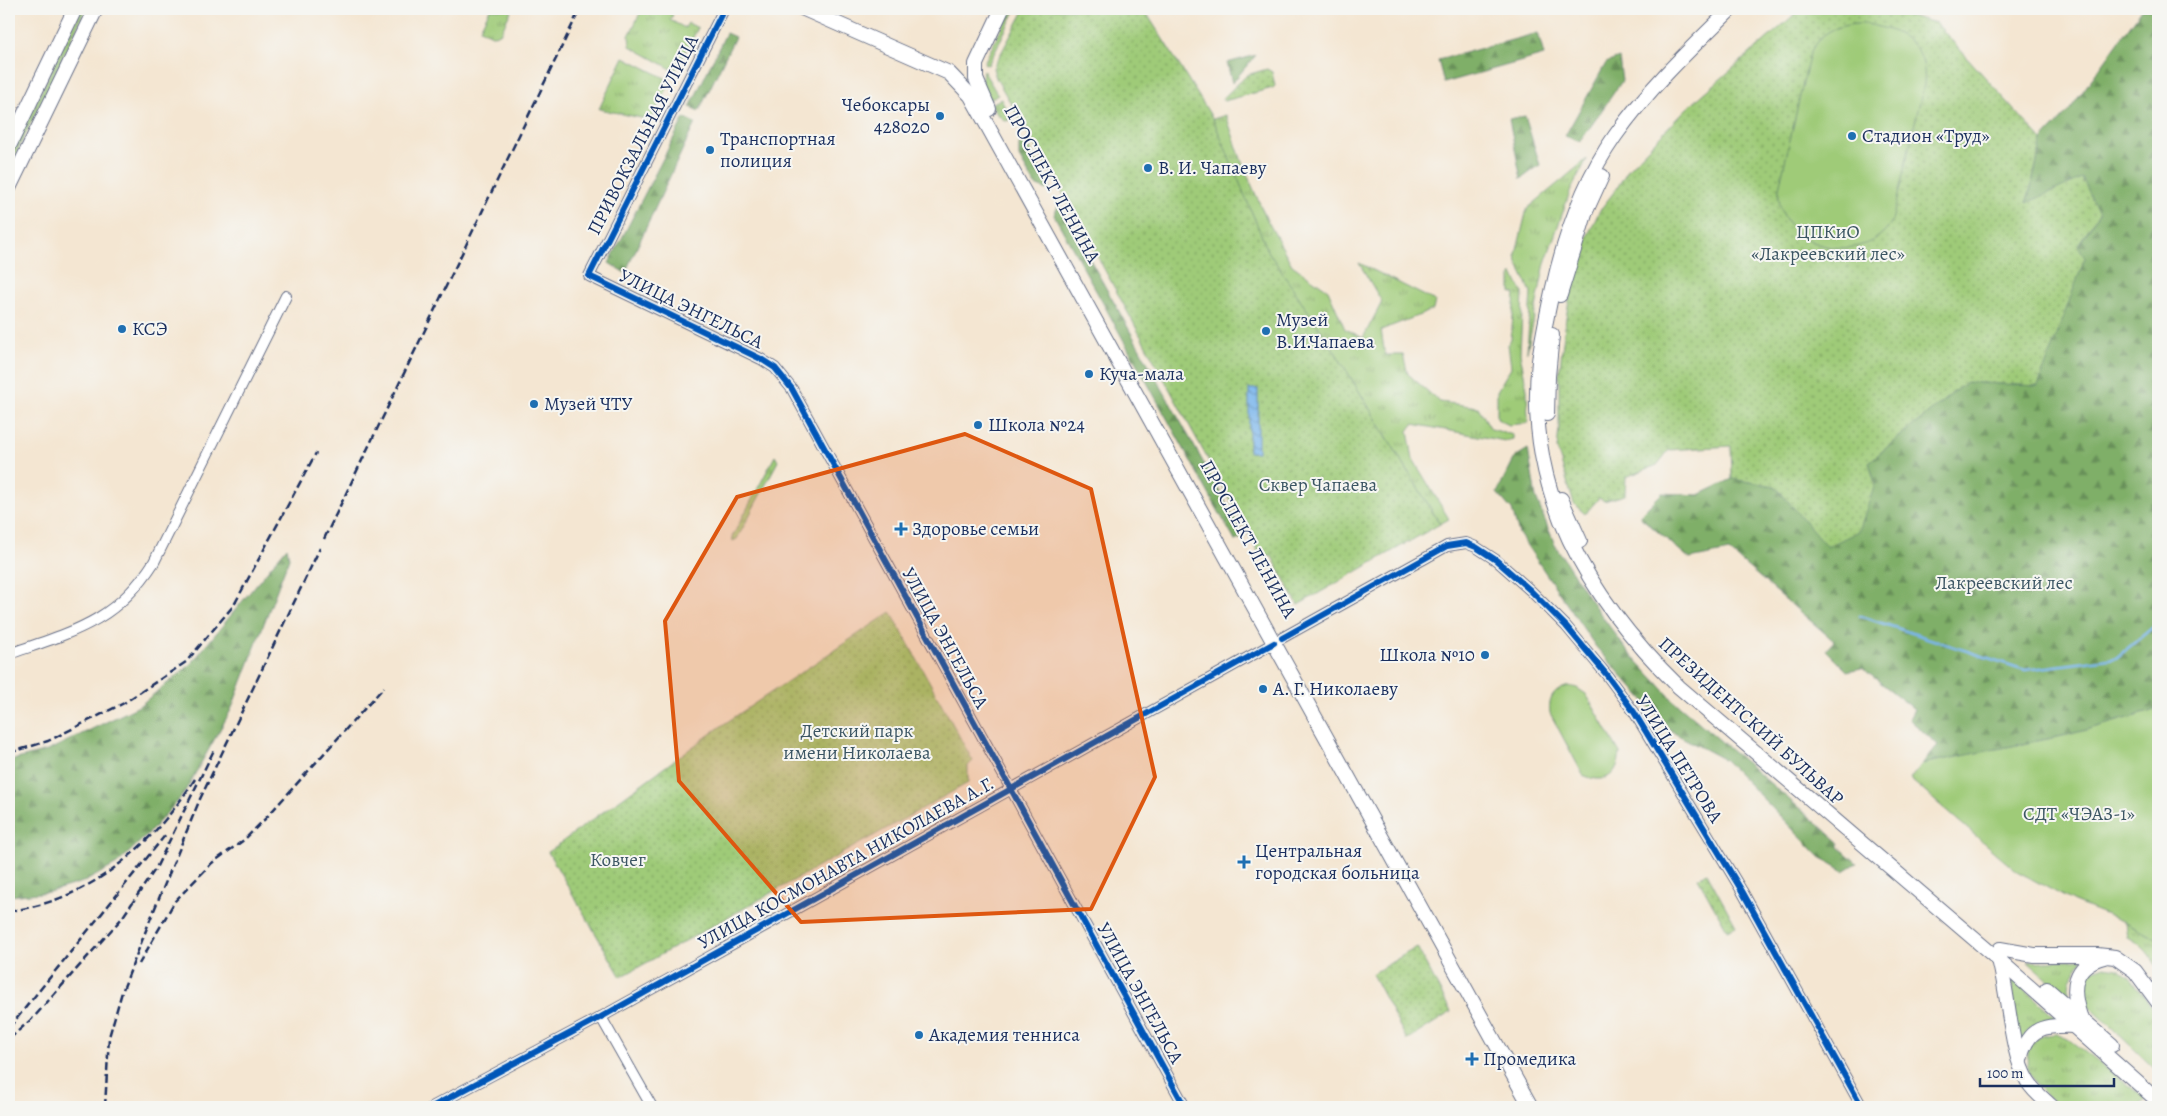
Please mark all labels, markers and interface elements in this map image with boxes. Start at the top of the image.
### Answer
street label: ПРИВОКЗАЛЬНАЯ УЛИЦА [581,30,705,240]
place label: Чебоксары 428020 [842,92,930,140]
street label: ПРОСПЕКТ ЛЕНИНА [998,100,1107,269]
marker: Чебоксары 428020 [934,110,946,122]
place label: Стадион «Труд» [1862,123,1990,149]
place label: Транспортная полиция [720,126,836,174]
marker: Стадион «Труд» [1846,130,1858,142]
marker: Транспортная полиция [704,144,716,156]
place label: В. И. Чапаеву [1158,155,1267,181]
marker: В. И. Чапаеву [1142,162,1154,174]
park label: ЦПКиО «Лакреевский лес» [1751,219,1905,267]
street label: УЛИЦА ЭНГЕЛЬСА [614,263,768,356]
place label: Музей В.И.Чапаева [1276,307,1375,355]
place label: КСЭ [132,316,167,342]
marker: КСЭ [116,323,128,335]
marker: Музей В.И.Чапаева [1260,325,1272,337]
place label: Куча-мала [1099,361,1184,387]
marker: Куча-мала [1083,368,1095,380]
place label: Музей ЧТУ [544,391,632,417]
marker: Музей ЧТУ [528,398,540,410]
place label: Школа №24 [988,412,1085,438]
marker: Школа №24 [972,419,984,431]
street label: ПРОСПЕКТ ЛЕНИНА [1194,455,1303,624]
park label: Сквер Чапаева [1259,472,1378,498]
place label: Здоровье семьи [912,516,1039,542]
marker: Здоровье семьи [894,522,908,536]
street label: УЛИЦА ЭНГЕЛЬСА [895,563,995,714]
park label: Лакреевский лес [1935,570,2073,596]
street label: ПРЕЗИДЕНТСКИЙ БУЛЬВАР [1653,631,1850,812]
place label: Школа №10 [1379,642,1475,668]
marker: Школа №10 [1479,649,1491,661]
place label: А. Г. Николаеву [1272,676,1398,702]
marker: А. Г. Николаеву [1257,683,1269,695]
street label: УЛИЦА ПЕТРОВА [1629,690,1729,829]
park label: Детский парк имени Николаева [783,718,931,766]
street label: УЛИЦА КОСМОНАВТА НИКОЛАЕВА А.Г. [693,770,999,956]
park label: СДТ «ЧЭАЗ-1» [2023,801,2135,827]
place label: Центральная городская больница [1255,838,1420,886]
park label: Ковчег [590,847,646,873]
marker: Центральная городская больница [1237,855,1251,869]
street label: УЛИЦА ЭНГЕЛЬСА [1090,918,1190,1069]
place label: Академия тенниса [928,1022,1080,1048]
marker: Академия тенниса [913,1029,925,1041]
place label: Промедика [1483,1046,1576,1072]
marker: Промедика [1465,1052,1479,1066]
scale bar [1980,1056,2113,1088]
text: 100 m [1987,1063,2024,1083]

